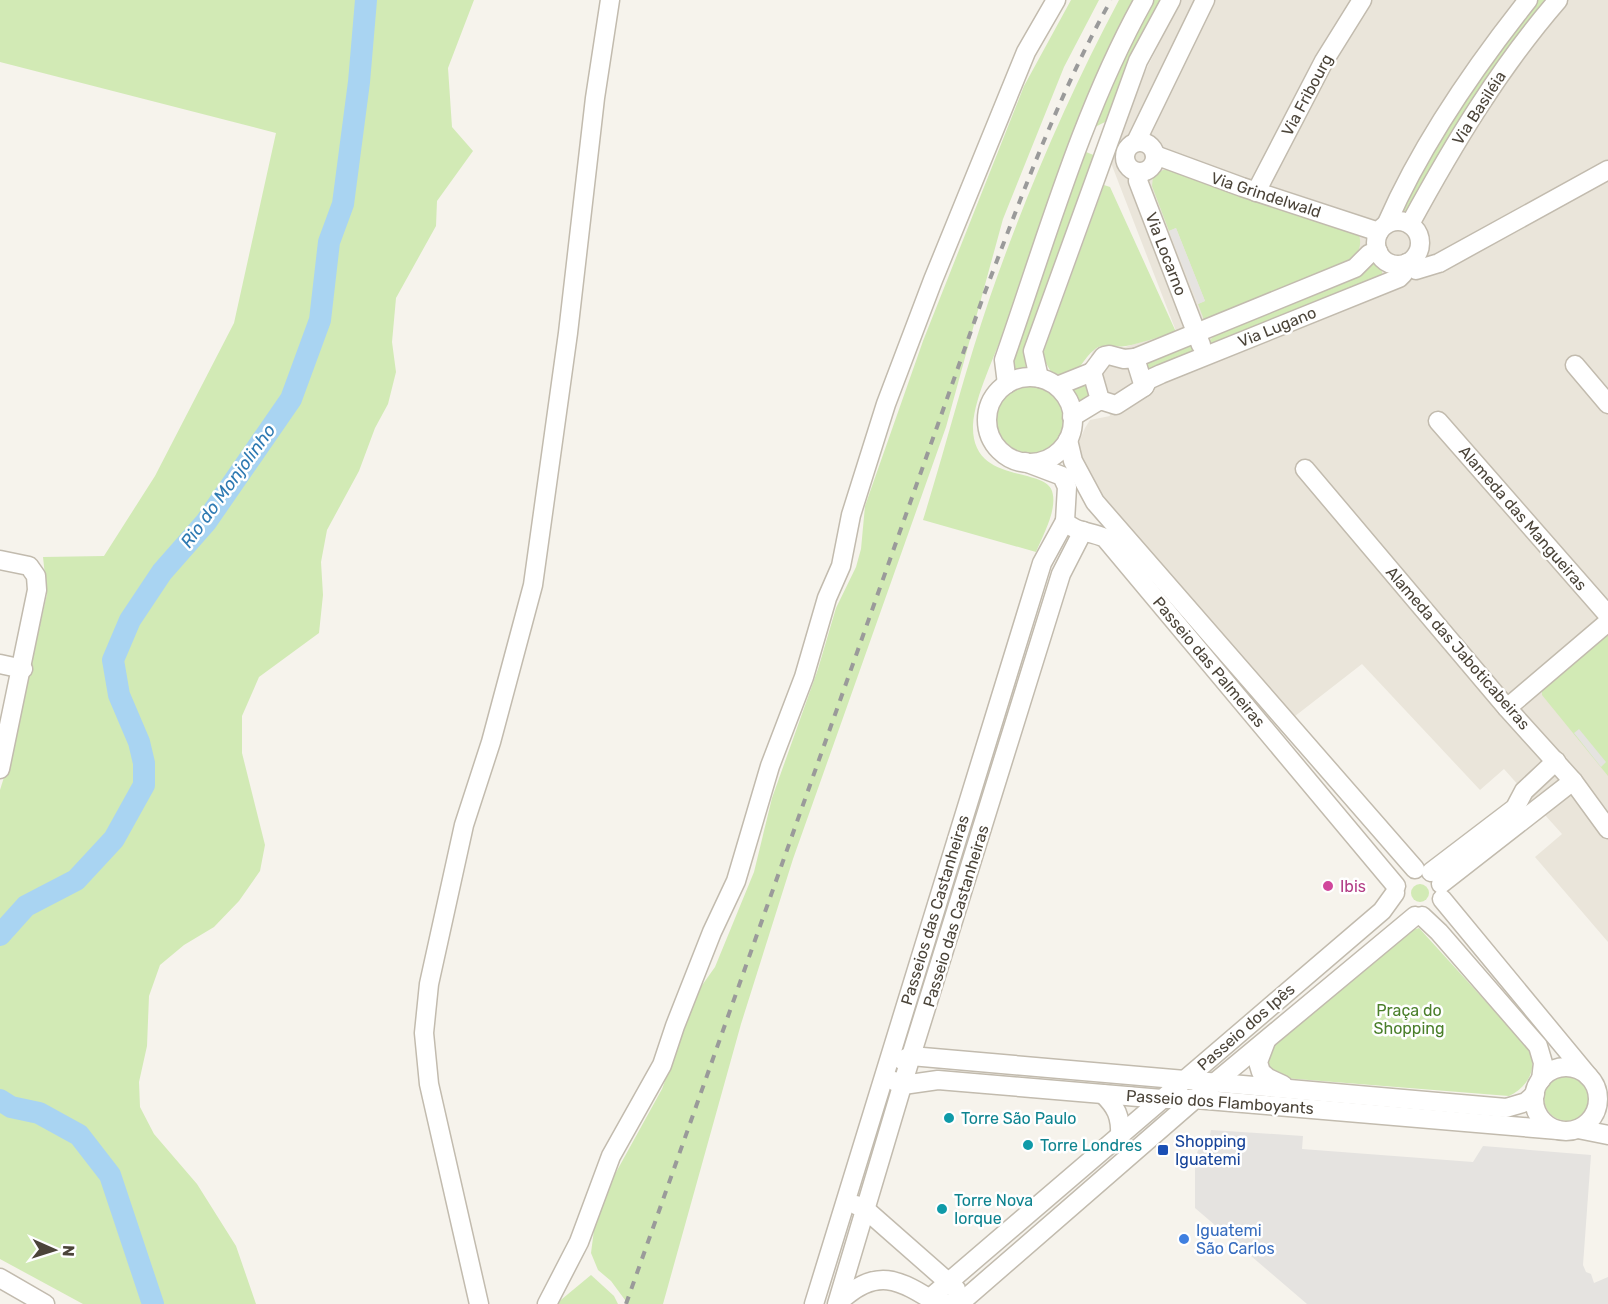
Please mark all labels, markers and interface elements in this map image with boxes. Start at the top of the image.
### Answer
street label: Via Fribourg [1278,51,1336,139]
street label: Via Basiléia [1448,68,1510,148]
street label: Via Grindelwald [1208,168,1324,222]
street label: Via Locarno [1141,210,1191,298]
street label: Via Lugano [1235,303,1319,351]
water label: Rio do Monjolinho [176,420,280,552]
street label: Alameda das Mangueiras [1455,442,1591,594]
street label: Alameda das Jaboticabeiras [1382,563,1534,733]
street label: Passeio das Palmeiras [1149,593,1269,731]
street label: Passeios das Castanheiras [897,813,973,1007]
street label: Passeio das Castanheiras [919,823,993,1009]
place label: Ibis [1340,877,1366,896]
marker: Ibis [1321,879,1335,893]
street label: Passeio dos Ipês [1193,979,1299,1075]
park label: Praça do Shopping [1373,1001,1445,1038]
street label: Passeio dos Flamboyants [1126,1086,1314,1118]
place label: Torre São Paulo [961,1109,1076,1128]
marker: Torre São Paulo [942,1111,956,1125]
place label: Shopping Iguatemi [1175,1132,1246,1169]
place label: Torre Londres [1040,1136,1142,1155]
marker: Torre Londres [1021,1138,1035,1152]
marker: Shopping Iguatemi [1156,1143,1170,1157]
place label: Torre Nova Iorque [954,1191,1033,1228]
marker: Torre Nova Iorque [935,1202,949,1216]
north arrow [24,1220,84,1280]
place label: Iguatemi São Carlos [1196,1221,1275,1258]
marker: Iguatemi São Carlos [1177,1232,1191,1246]
text: N [59,1245,78,1257]

